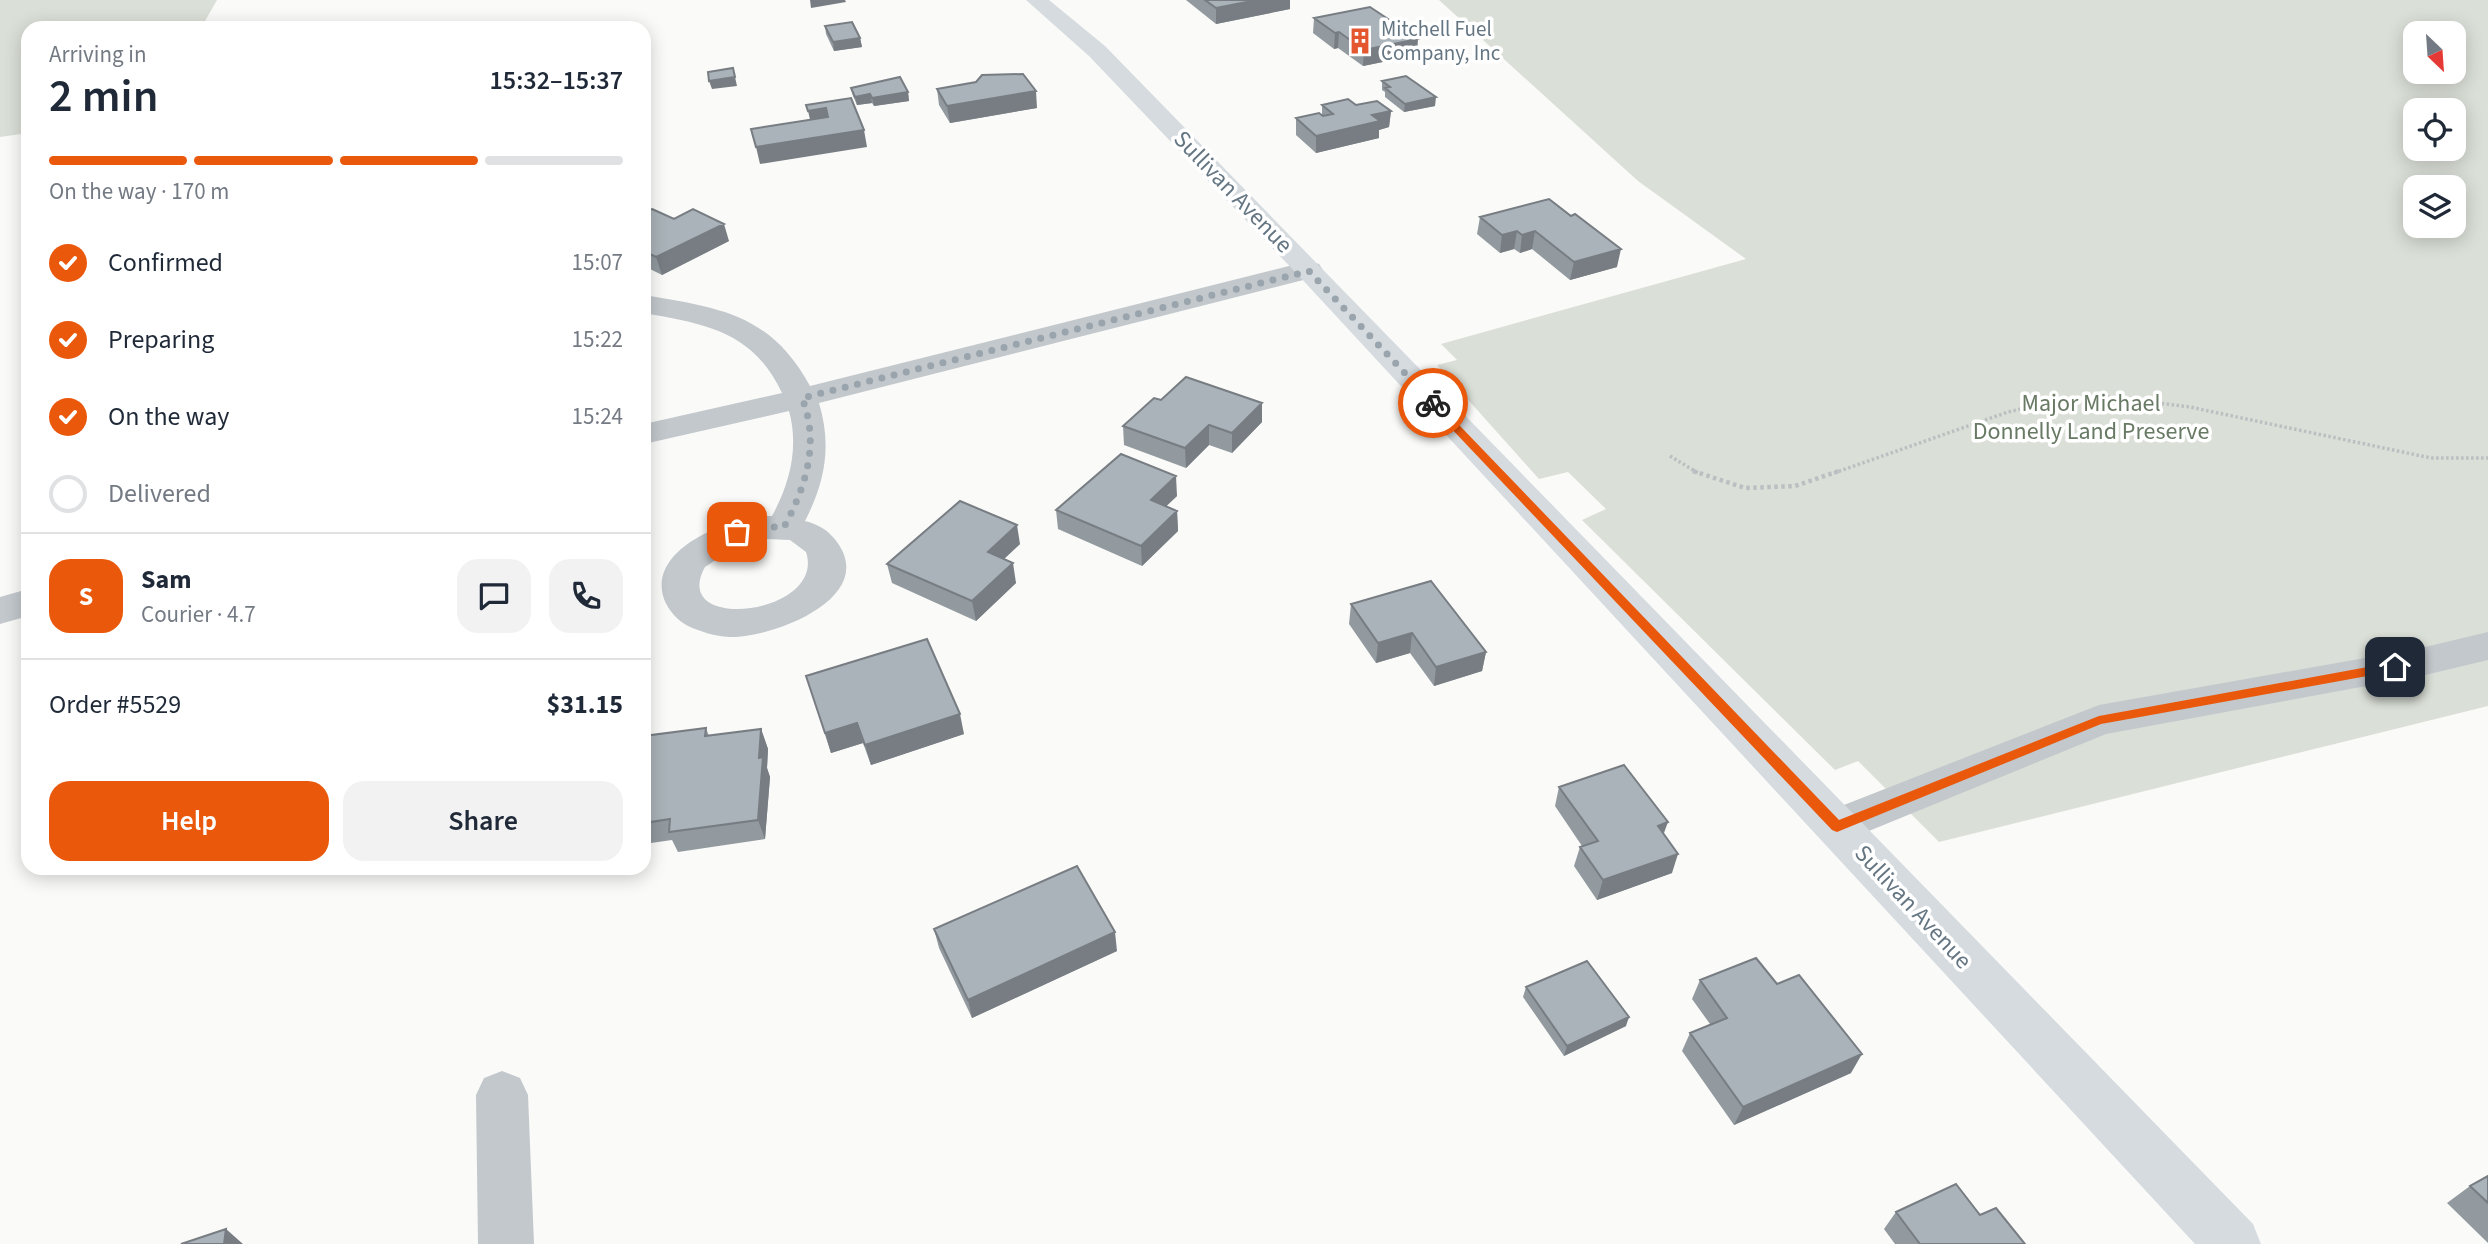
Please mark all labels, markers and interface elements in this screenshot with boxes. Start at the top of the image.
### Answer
place label: Mitchell Fuel Company, Inc [1381,14,1501,68]
north arrow [2403,21,2466,84]
map controls [2403,21,2466,238]
building icon: Mitchell Fuel Company, Inc [1345,26,1375,56]
text: Arriving in [49,38,147,71]
text: 15:32–15:37 [490,62,623,99]
text: 2 min [49,64,158,129]
button: locate [2403,98,2466,161]
street label: Sullivan Avenue [1165,123,1301,261]
text: On the way · 170 m [49,175,229,208]
button: layers [2403,175,2466,238]
icon: check [49,244,87,282]
text: Confirmed [108,244,223,281]
text: 15:07 [572,246,623,279]
icon: check [49,321,87,359]
text: Preparing [108,321,214,358]
text: 15:22 [572,323,623,356]
courier [1398,368,1468,438]
icon: bike [1414,384,1452,422]
park label: Major Michael Donnelly Land Preserve [1973,386,2209,449]
icon: check [49,398,87,436]
text: On the way [108,398,229,435]
text: 15:24 [572,400,623,433]
text: Delivered [108,475,211,512]
pin [707,502,767,562]
icon: bag [718,513,756,551]
button: chat [457,559,531,633]
button: phone [549,559,623,633]
text: Sam [141,561,191,598]
text: S [79,578,93,615]
text: Courier · 4.7 [141,598,256,631]
pin [2365,637,2425,697]
icon: home [2376,648,2414,686]
text: Order #5529 [49,686,181,723]
text: $31.15 [547,686,623,723]
button: Help [49,781,329,861]
button: Share [343,781,623,861]
street label: Sullivan Avenue [1846,837,1980,977]

